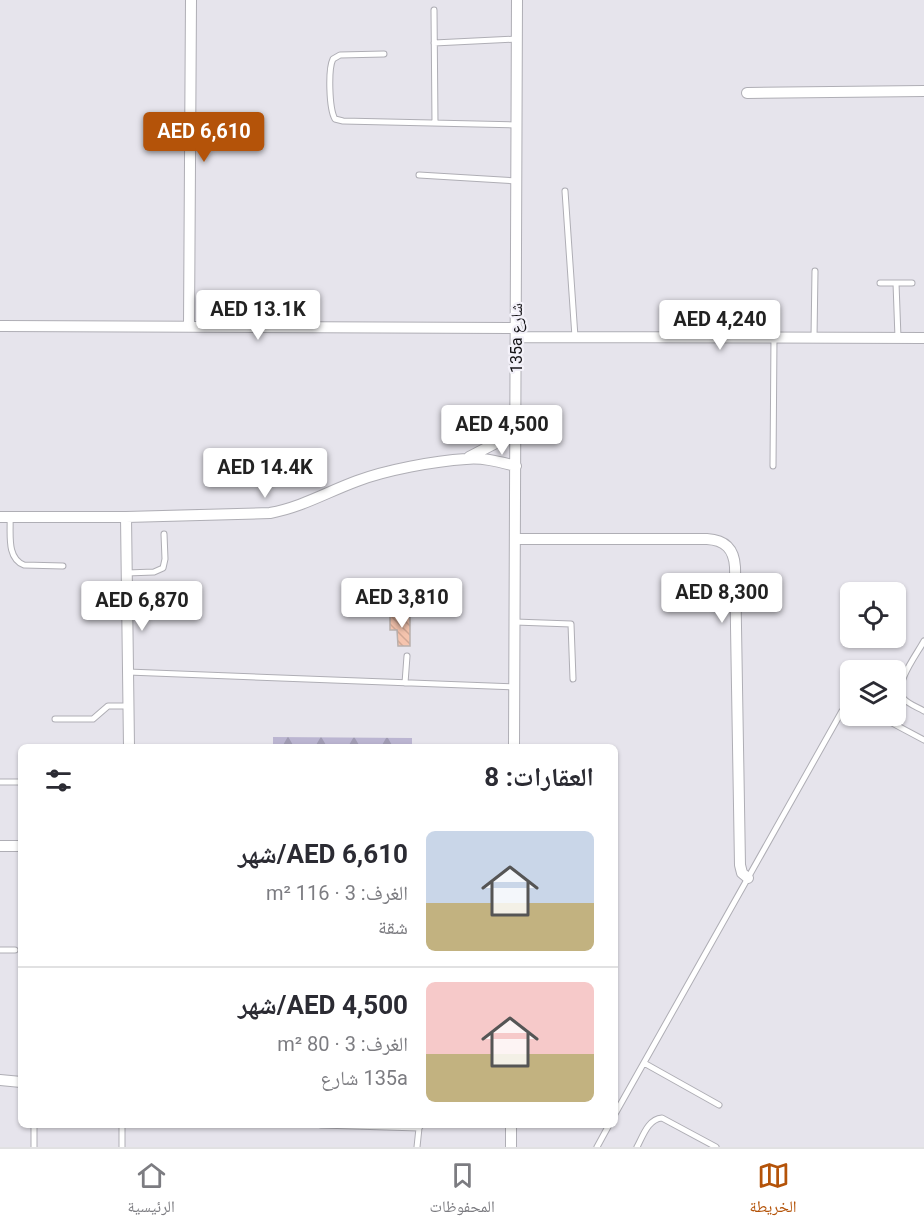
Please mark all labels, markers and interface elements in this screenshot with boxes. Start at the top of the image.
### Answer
pin: AED 6,610 [135,112,273,163]
text: AED 6,610 [157,119,251,143]
pin: AED 13.1K [189,290,327,341]
text: AED 13.1K [210,297,306,321]
pin: AED 4,240 [651,300,789,351]
street label: 135a شارع [507,303,527,373]
text: AED 4,240 [673,307,767,331]
pin: AED 4,500 [433,405,571,456]
text: AED 4,500 [455,412,549,436]
pin: AED 14.4K [196,448,334,499]
text: AED 14.4K [217,455,313,479]
pin: AED 8,300 [653,573,791,624]
pin: AED 3,810 [333,578,471,629]
text: AED 8,300 [675,580,769,604]
pin: AED 6,870 [73,581,211,632]
map controls [840,582,906,726]
button: locate [840,582,906,648]
text: AED 3,810 [355,585,449,609]
text: AED 6,870 [95,588,189,612]
button: layers [840,660,906,726]
text: العقارات: 8 [484,762,594,792]
icon: filters [42,764,75,797]
text: AED 6,610/شهر [238,839,408,869]
icon: home [474,855,546,927]
text: الغرف: 3 · 116 m² [266,881,408,905]
text: شقة [378,915,408,939]
text: AED 4,500/شهر [238,990,408,1020]
icon: home [474,1006,546,1078]
text: الغرف: 3 · 80 m² [277,1032,408,1056]
text: 135a شارع [320,1066,408,1090]
tab: الرئيسية [127,1159,175,1222]
tab: المحفوظات [430,1159,495,1222]
tab: الخريطة [750,1159,797,1222]

